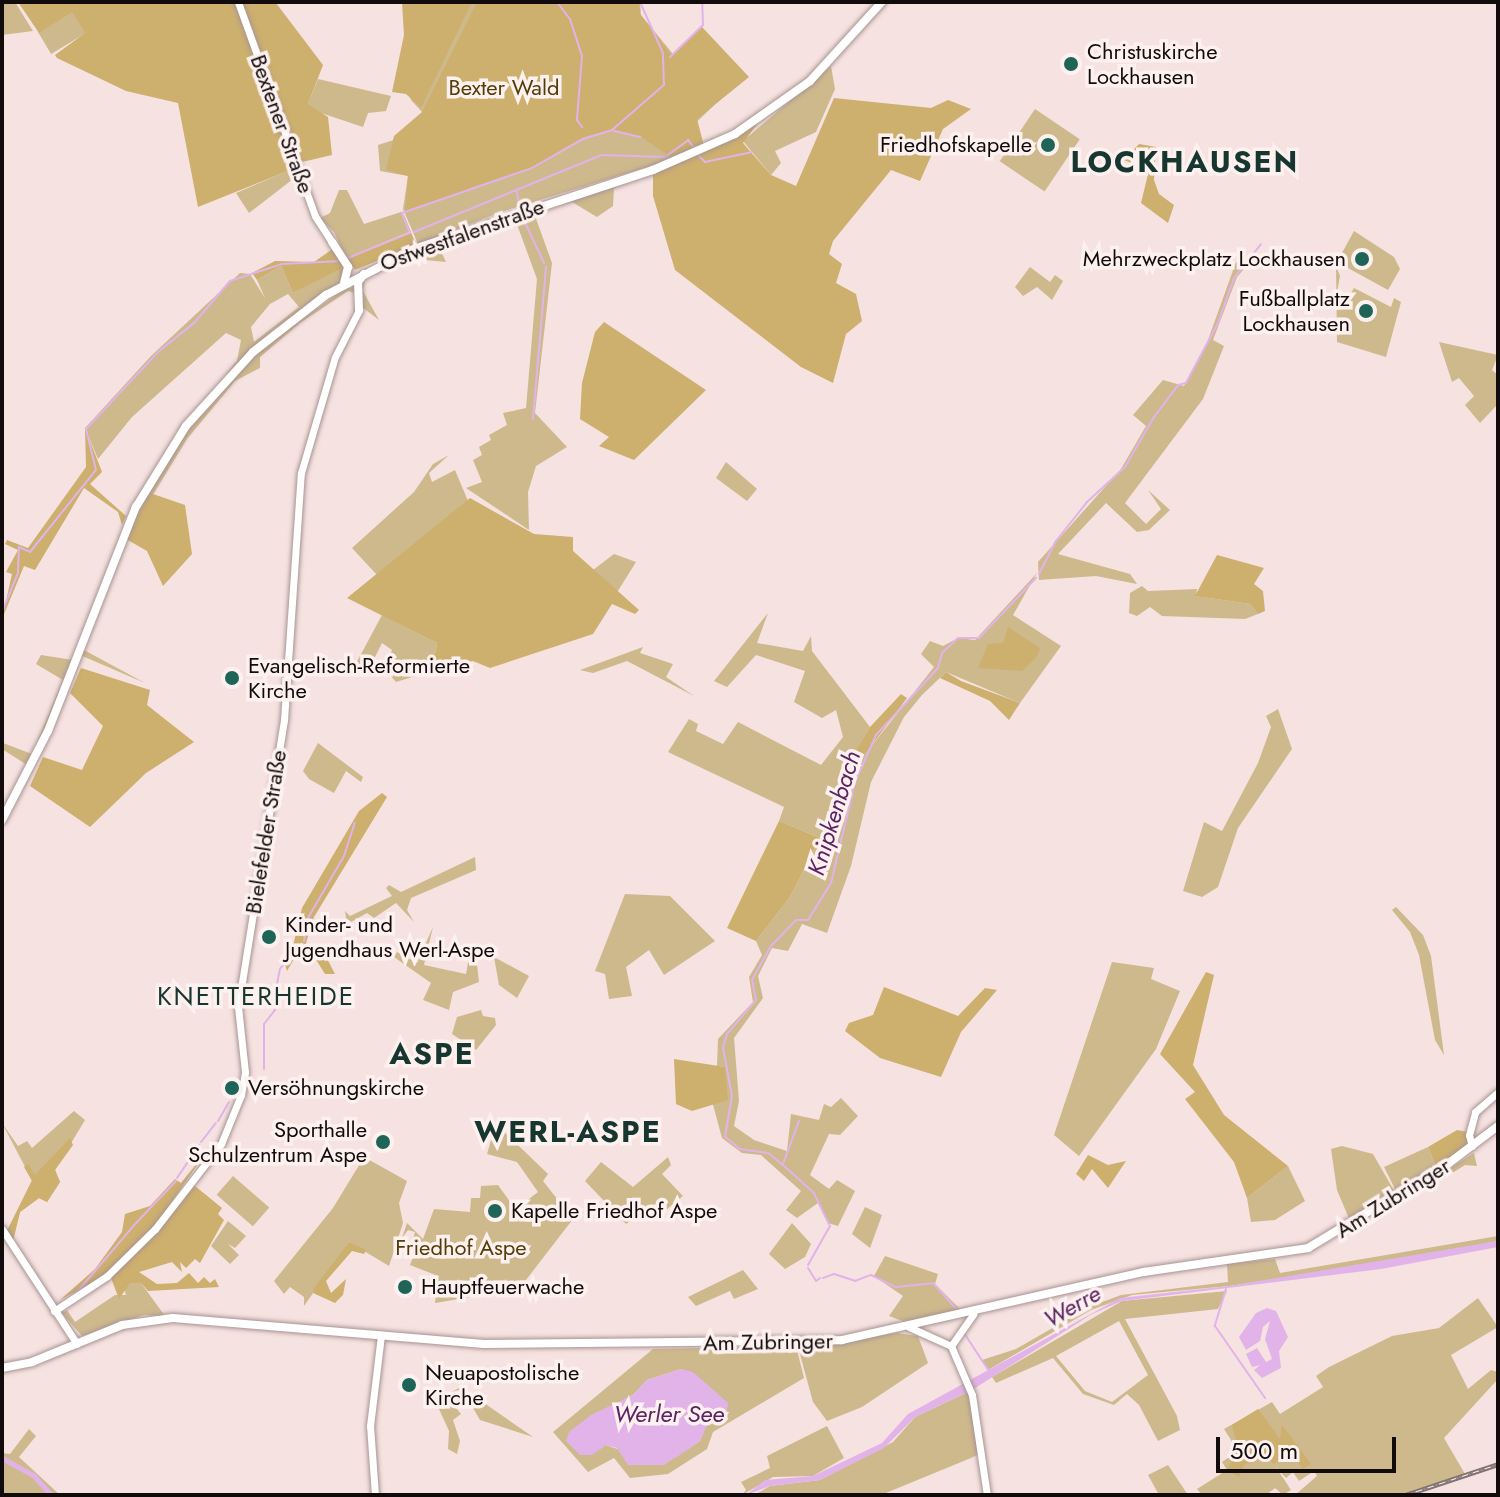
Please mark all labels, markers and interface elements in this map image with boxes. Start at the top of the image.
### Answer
place label: Christuskirche Lockhausen [1087,38,1217,90]
street label: Bextener Straße [245,51,319,197]
marker: Christuskirche Lockhausen [1062,55,1080,73]
park label: Bexter Wald [448,75,560,101]
place label: Friedhofskapelle [880,132,1032,158]
marker: Friedhofskapelle [1039,136,1057,154]
district label: LOCKHAUSEN [1071,144,1299,180]
street label: Ostwestfalenstraße [376,193,548,277]
place label: Mehrzweckplatz Lockhausen [1083,246,1346,272]
marker: Mehrzweckplatz Lockhausen [1353,250,1371,268]
place label: Fußballplatz Lockhausen [1239,285,1350,336]
marker: Fußballplatz Lockhausen [1357,302,1375,320]
place label: Evangelisch-Reformierte Kirche [248,652,470,704]
marker: Evangelisch-Reformierte Kirche [223,669,241,687]
water label: Knipkenbach [801,747,867,879]
street label: Bielefelder Straße [240,748,292,916]
place label: Kinder- und Jugendhaus Werl-Aspe [285,911,495,962]
marker: Kinder- und Jugendhaus Werl-Aspe [260,928,278,946]
district label: KNETTERHEIDE [157,981,355,1013]
district label: ASPE [389,1036,475,1072]
place label: Versöhnungskirche [248,1075,424,1101]
marker: Versöhnungskirche [223,1079,241,1097]
district label: WERL-ASPE [474,1114,662,1150]
place label: Sporthalle Schulzentrum Aspe [188,1116,367,1168]
marker: Sporthalle Schulzentrum Aspe [374,1133,392,1151]
street label: Am Zubringer [1331,1152,1455,1244]
place label: Kapelle Friedhof Aspe [511,1198,717,1224]
marker: Kapelle Friedhof Aspe [486,1202,504,1220]
park label: Friedhof Aspe [395,1235,527,1261]
place label: Hauptfeuerwache [421,1274,584,1300]
marker: Hauptfeuerwache [396,1278,414,1296]
water label: Werre [1038,1279,1106,1333]
street label: Am Zubringer [703,1328,833,1356]
place label: Neuapostolische Kirche [425,1359,579,1410]
marker: Neuapostolische Kirche [400,1376,418,1394]
water label: Werler See [614,1400,724,1428]
scale bar [1220,1421,1400,1471]
text: 500 m [1230,1433,1298,1468]

